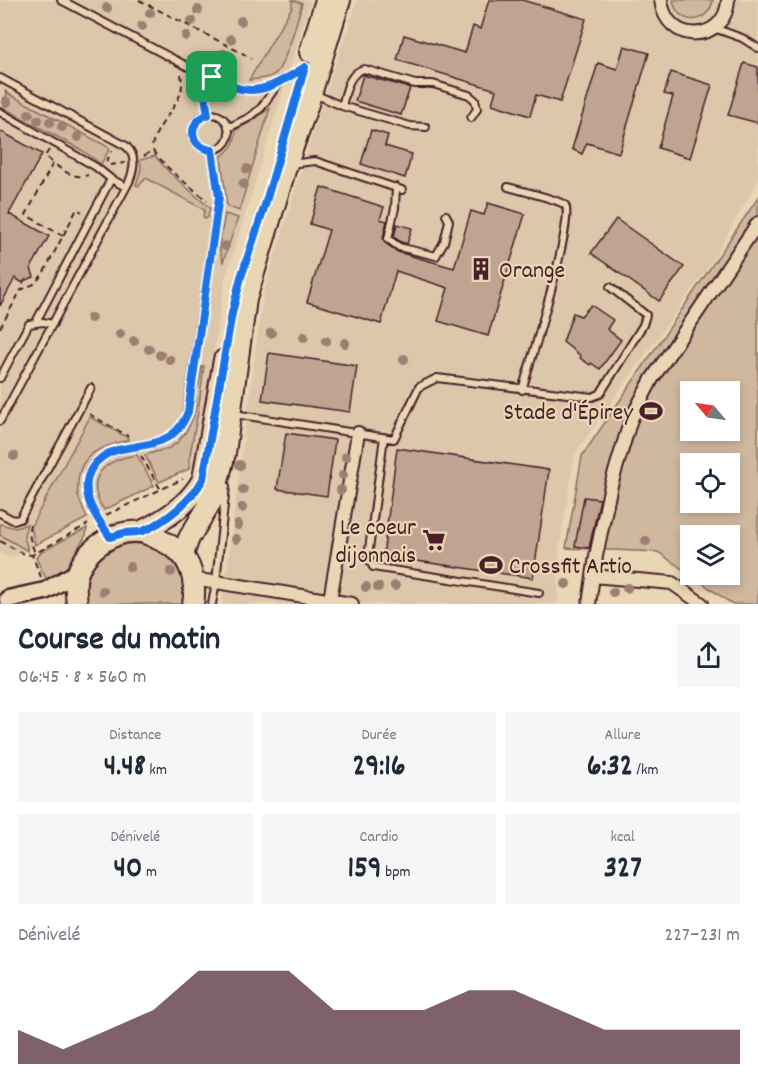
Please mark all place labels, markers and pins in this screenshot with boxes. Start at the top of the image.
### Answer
pin [186,51,237,102]
place label: Orange [499,255,565,289]
building icon: Orange [468,256,494,282]
place label: Stade d'Épirey [503,397,634,431]
sports icon: Stade d'Épirey [638,398,664,424]
place label: Le coeur dijonnais [335,512,416,574]
supermarket icon: Le coeur dijonnais [421,527,447,553]
place label: Crossfit Artio [509,551,632,585]
sports icon: Crossfit Artio [478,552,504,578]

